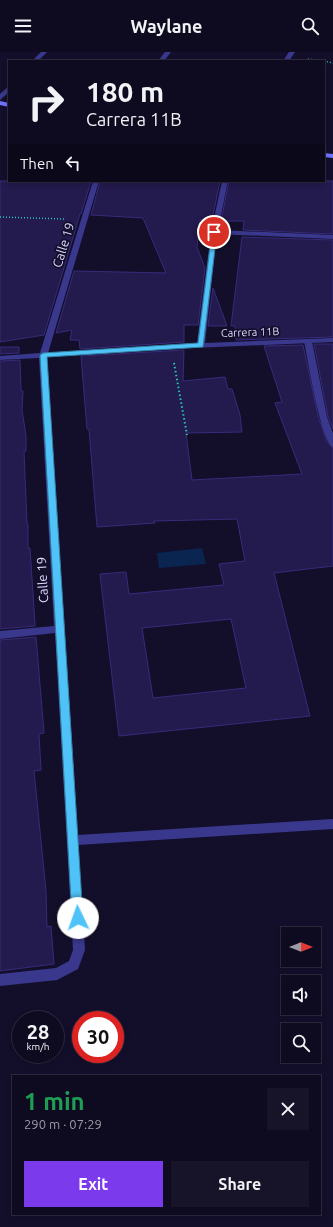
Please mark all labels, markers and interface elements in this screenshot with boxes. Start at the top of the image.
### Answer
icon: menu [12,15,34,37]
icon: search [299,15,321,37]
text: Waylane [131,16,202,36]
icon: right [20,76,72,128]
text: 180 m [86,76,164,107]
text: Carrera 11B [86,109,182,129]
icon: left [62,152,84,174]
text: Then [20,155,54,172]
pin [197,215,231,249]
street label: Calle 19 [50,221,76,269]
icon: arrive [203,221,225,243]
street label: Carrera 11B [221,325,279,339]
street label: Calle 19 [34,557,50,603]
position arrow [57,897,99,939]
north arrow [281,927,321,967]
map controls [281,927,321,1063]
button: sound [281,975,321,1015]
speed limit sign: 30 [72,1011,124,1063]
text: 28 [27,1020,49,1043]
button: search [281,1023,321,1063]
text: km/h [26,1041,50,1052]
text: 1 min [24,1088,85,1115]
button: close [267,1088,309,1130]
text: 290 m · 07:29 [24,1117,102,1131]
button: Exit [24,1161,163,1207]
button: Share [171,1161,309,1207]

